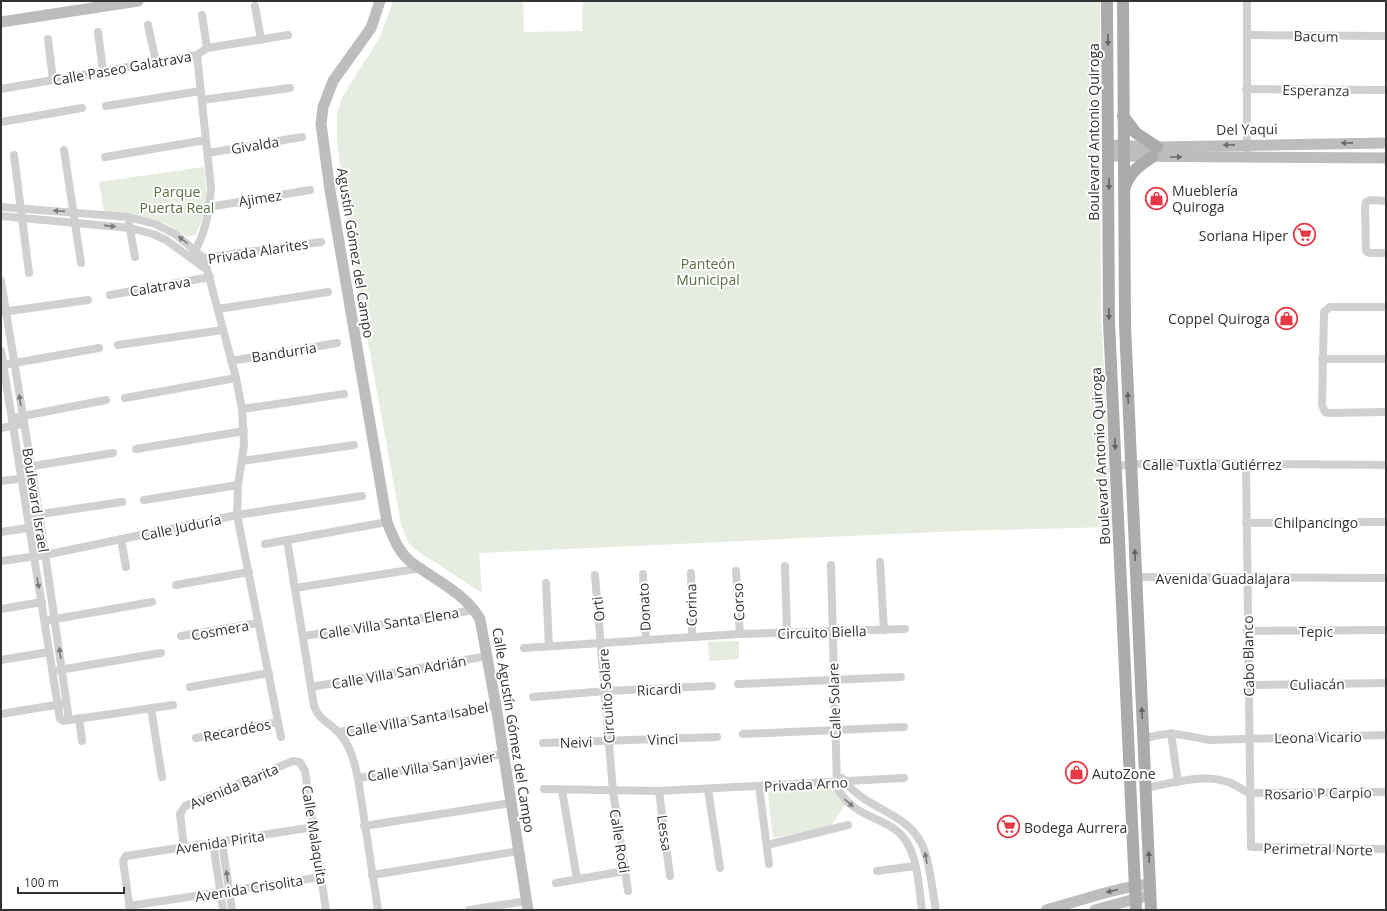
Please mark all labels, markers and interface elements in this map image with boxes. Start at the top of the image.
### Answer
street label: Bacum [1293,26,1339,46]
one-way arrow [1105,34,1111,47]
street label: Boulevard Antonio Quiroga [1084,43,1103,221]
street label: Calle Paseo Galatrava [51,46,193,90]
street label: Esperanza [1282,80,1350,100]
street label: Del Yaqui [1216,119,1278,139]
street label: Givalda [230,132,280,158]
one-way arrow [1340,140,1353,146]
one-way arrow [1223,141,1235,148]
one-way arrow [1170,154,1183,160]
street label: Agustín Gómez del Campo [333,166,379,340]
one-way arrow [1106,178,1112,191]
place label: Mueblería Quiroga [1172,181,1238,216]
park label: Parque Puerta Real [140,182,214,217]
street label: Ajimez [237,185,283,211]
shop icon: Mueblería Quiroga [1144,185,1170,211]
one-way arrow [52,208,65,214]
one-way arrow [104,222,116,229]
supermarket icon: Soriana Hiper [1291,222,1317,248]
place label: Soriana Hiper [1199,226,1288,245]
street label: Privada Alarites [206,234,310,268]
one-way arrow [178,236,189,244]
park label: Panteón Municipal [676,254,740,289]
street label: Calatrava [128,271,192,301]
shop icon: Coppel Quiroga [1273,305,1299,331]
one-way arrow [1106,308,1112,321]
place label: Coppel Quiroga [1168,309,1270,328]
street label: Bandurria [250,338,318,366]
street label: Boulevard Antonio Quiroga [1086,367,1114,545]
one-way arrow [1125,391,1132,404]
one-way arrow [17,394,23,407]
one-way arrow [1111,438,1118,450]
street label: Boulevard Israel [18,446,54,554]
street label: Calle Tuxtla Gutiérrez [1142,455,1282,474]
street label: Calle Juduría [139,509,223,545]
street label: Chilpancingo [1274,513,1358,532]
one-way arrow [1131,549,1138,561]
street label: Avenida Guadalajara [1156,569,1290,588]
one-way arrow [36,577,42,589]
street label: Donato [633,582,655,632]
street label: Corso [728,582,748,622]
street label: Corina [681,583,701,627]
street label: Orti [587,596,609,622]
street label: Calle Villa Santa Elena [318,603,460,643]
street label: Cabo Blanco [1238,615,1258,697]
street label: Cosmera [190,616,250,644]
street label: Circuito Biella [777,621,867,643]
street label: Tepic [1299,622,1333,641]
street label: Calle Agustín Gómez del Campo [488,626,540,834]
one-way arrow [57,647,63,659]
street label: Circuito Solare [593,648,619,744]
street label: Calle Villa San Adrián [330,651,468,693]
street label: Calle Solare [823,662,845,739]
street label: Culiacán [1289,674,1345,694]
street label: Ricardi [636,678,682,700]
street label: Calle Villa Santa Isabel [344,697,490,741]
one-way arrow [1139,706,1145,719]
street label: Recardéos [202,714,273,746]
street label: Leona Vicario [1274,727,1362,747]
street label: Vinci [647,729,679,749]
street label: Neivi [559,732,593,752]
street label: Calle Villa San Javier [366,746,496,785]
street label: Avenida Barita [187,759,281,813]
shop icon: AutoZone [1063,760,1089,786]
place label: AutoZone [1092,764,1156,783]
street label: Privada Arno [764,772,848,796]
street label: Rosario P Carpio [1264,783,1372,803]
street label: Calle Malaquita [298,784,332,886]
one-way arrow [843,798,854,807]
street label: Calle Rodi [606,808,634,874]
street label: Lessa [653,814,677,852]
supermarket icon: Bodega Aurrera [996,814,1022,840]
place label: Bodega Aurrera [1024,818,1127,837]
street label: Avenida Pirita [174,826,266,858]
street label: Perimetral Norte [1263,839,1373,859]
one-way arrow [1145,851,1152,863]
one-way arrow [923,852,929,864]
scale bar [18,869,124,895]
street label: Avenida Crisolita [194,870,304,906]
one-way arrow [224,870,230,882]
text: 100 m [24,874,59,891]
one-way arrow [1105,889,1118,895]

